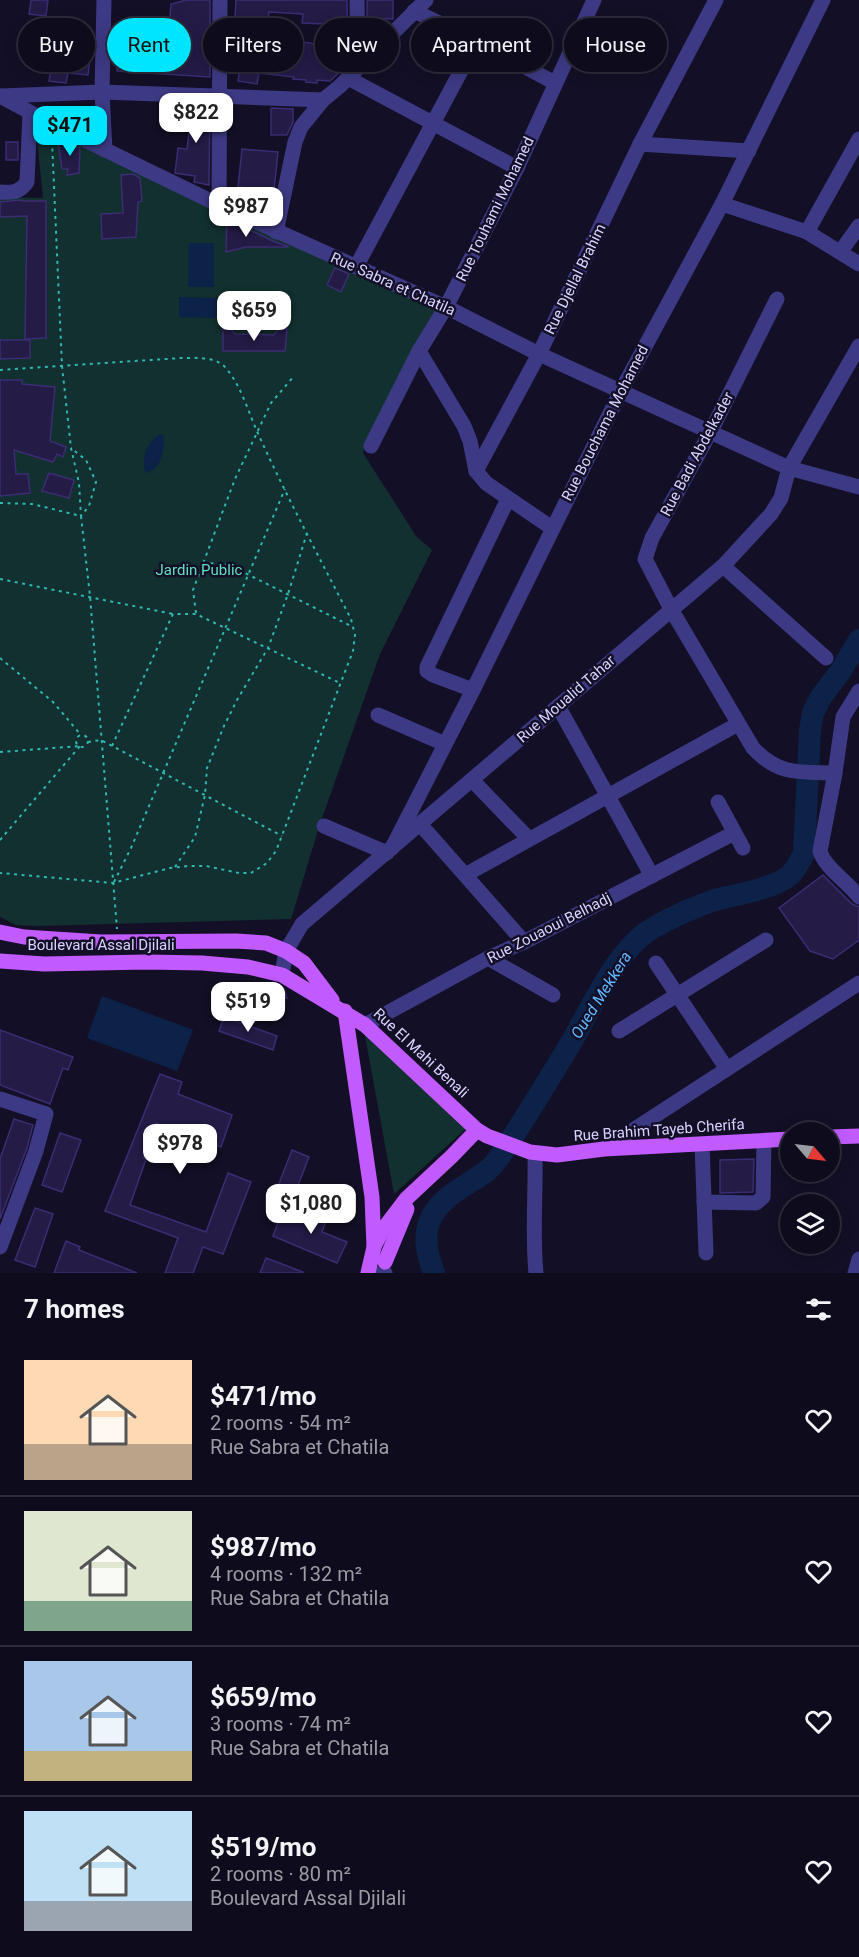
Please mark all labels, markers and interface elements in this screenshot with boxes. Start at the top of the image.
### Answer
chip: Buy [18,18,95,72]
chip: Rent [107,18,191,72]
chip: Filters [203,18,303,72]
chip: New [315,18,399,72]
chip: Apartment [411,18,552,72]
chip: House [564,18,667,72]
pin: $822 [160,93,232,144]
text: $822 [173,100,219,124]
pin: $471 [34,106,106,157]
text: $471 [47,113,93,137]
street label: Rue Touhami Mohamed [452,134,538,284]
pin: $987 [210,187,282,238]
text: $987 [223,194,269,218]
street label: Rue Djellal Brahim [540,221,610,337]
street label: Rue Sabra et Chatila [328,248,458,320]
pin: $659 [218,291,290,342]
text: $659 [231,298,277,322]
street label: Rue Bouchama Mohamed [558,342,652,504]
street label: Rue Badi Abdelkader [657,389,737,519]
park label: Jardin Public [156,561,243,579]
street label: Rue Moualid Tahar [513,651,619,747]
street label: Rue Zouaoui Belhadj [484,889,614,967]
street label: Boulevard Assal Djilali [27,936,175,954]
water label: Oued Mekkera [567,948,635,1042]
pin: $519 [212,982,284,1033]
text: $519 [225,989,271,1013]
street label: Rue El Mahi Benali [370,1004,472,1102]
street label: Rue Brahim Tayeb Cherifa [573,1115,745,1145]
north arrow [780,1122,840,1182]
map controls [780,1122,840,1254]
pin: $978 [144,1124,216,1175]
text: $978 [157,1131,203,1155]
pin: $1,080 [262,1184,360,1235]
text: $1,080 [280,1191,342,1215]
button: layers [780,1194,840,1254]
icon: filters [802,1293,835,1326]
text: 7 homes [24,1294,125,1324]
text: $471/mo [210,1381,317,1411]
icon: home [72,1384,144,1456]
icon: heart [802,1404,835,1437]
text: 2 rooms · 54 m² [210,1411,351,1435]
text: Rue Sabra et Chatila [210,1435,389,1459]
text: $987/mo [210,1532,317,1562]
icon: home [72,1535,144,1607]
icon: heart [802,1555,835,1588]
text: 4 rooms · 132 m² [210,1562,362,1586]
text: Rue Sabra et Chatila [210,1586,389,1610]
text: $659/mo [210,1682,317,1712]
icon: home [72,1685,144,1757]
icon: heart [802,1705,835,1738]
text: 3 rooms · 74 m² [210,1712,351,1736]
text: Rue Sabra et Chatila [210,1736,389,1760]
text: $519/mo [210,1832,317,1862]
icon: home [72,1835,144,1907]
icon: heart [802,1855,835,1888]
text: 2 rooms · 80 m² [210,1862,351,1886]
text: Boulevard Assal Djilali [210,1886,406,1910]

